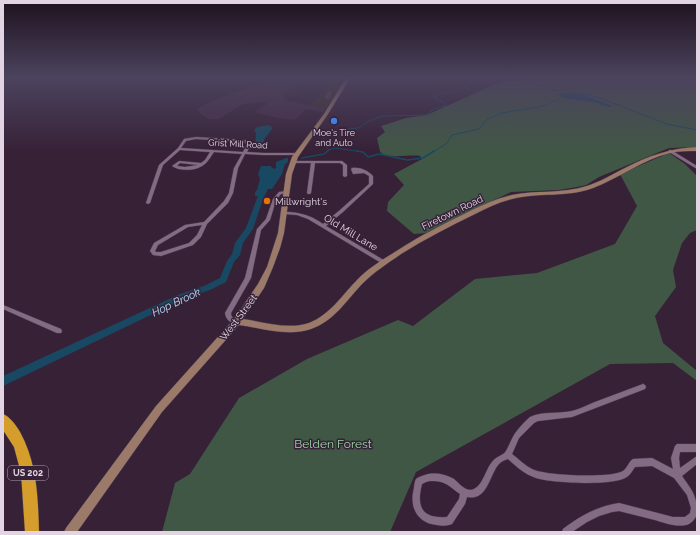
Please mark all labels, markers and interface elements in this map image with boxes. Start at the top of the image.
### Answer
marker: Moe's Tire and Auto [329,116,339,126]
place label: Moe's Tire and Auto [313,128,356,148]
street label: Grist Mill Road [208,137,268,151]
street label: Firetown Road [420,193,485,232]
marker: Millwright's [262,196,272,206]
place label: Millwright's [275,196,327,207]
street label: Old Mill Lane [322,212,380,253]
water label: Hop Brook [150,285,203,319]
street label: West Street [218,292,259,342]
park label: Belden Forest [294,437,372,451]
road number: US 202 [8,466,48,480]

